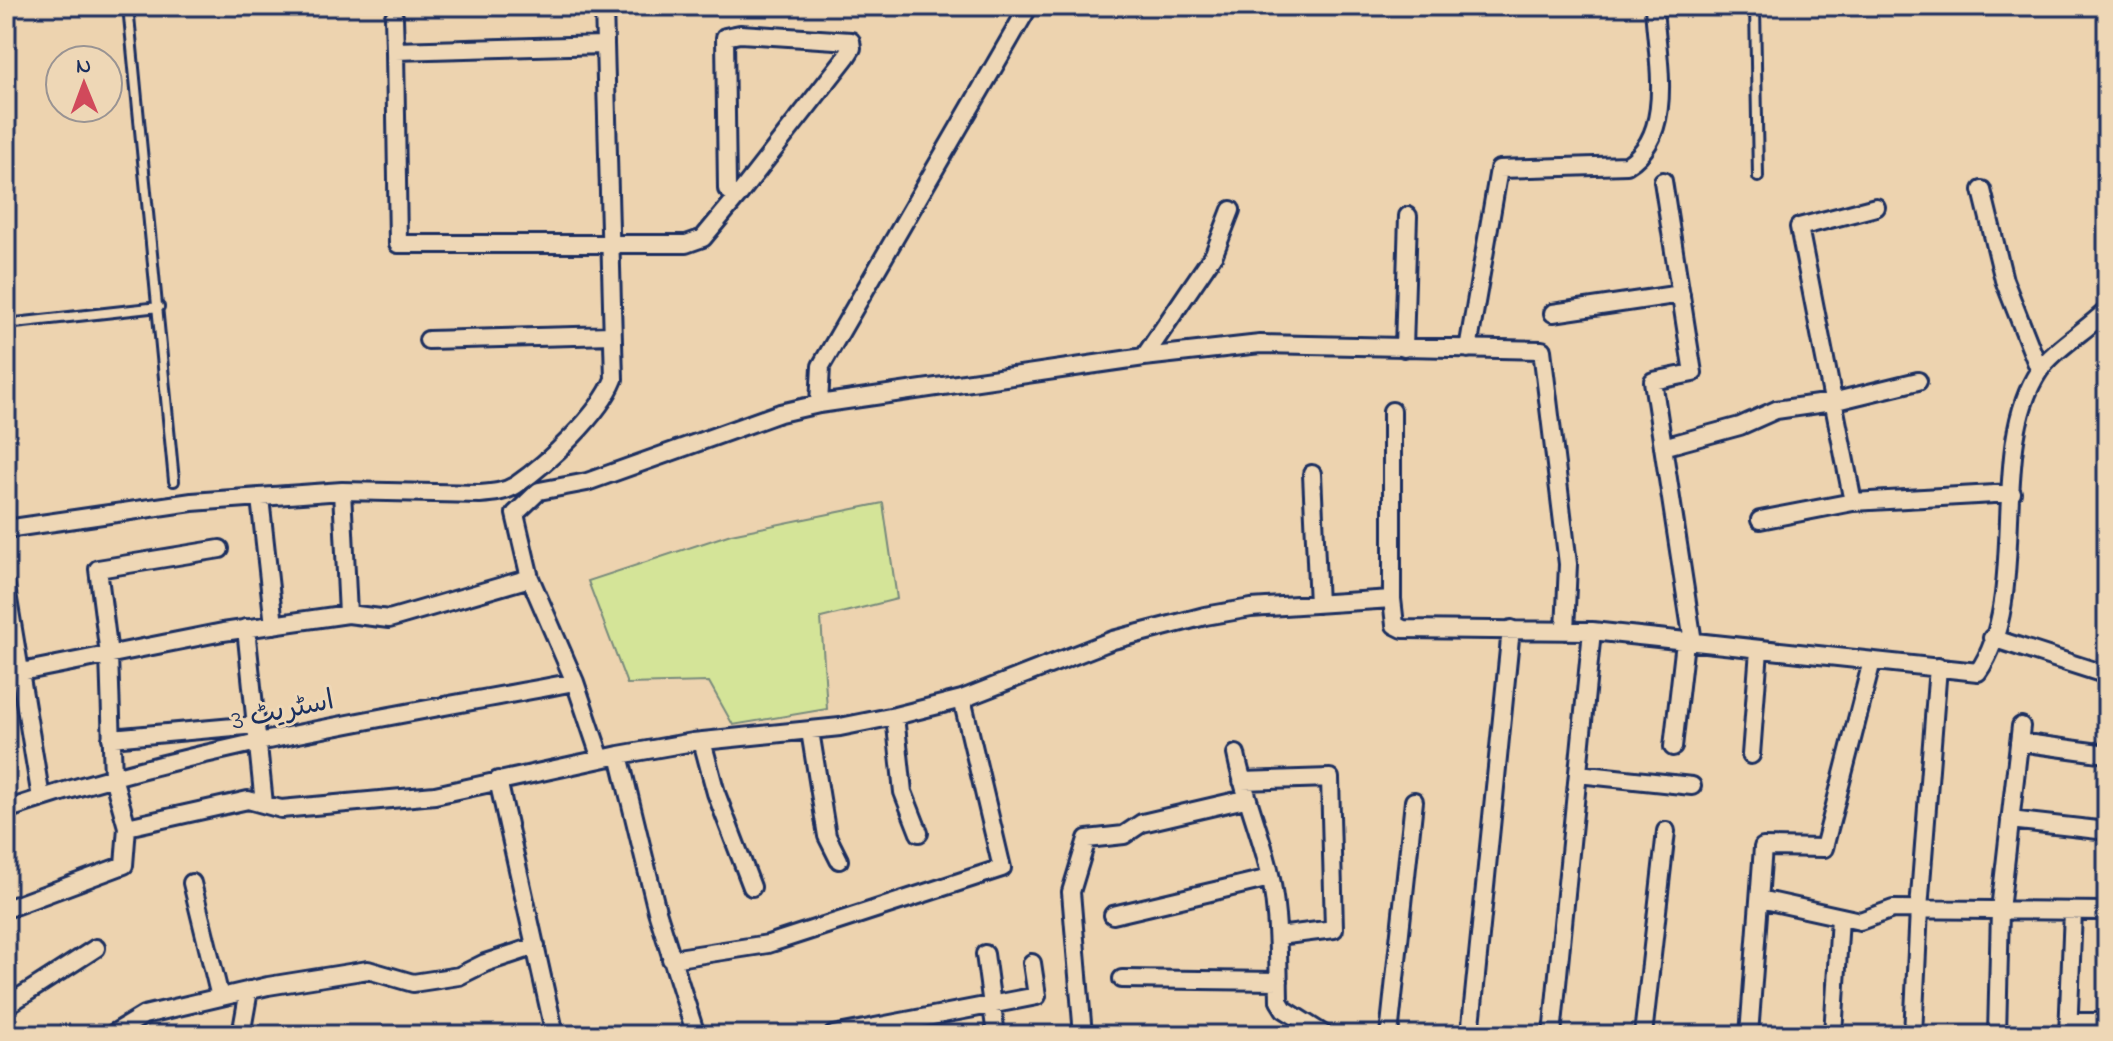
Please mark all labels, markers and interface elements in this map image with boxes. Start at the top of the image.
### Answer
north arrow [44,44,124,124]
text: N [76,51,91,83]
street label: اسٹریٹ 3 [228,681,338,743]

